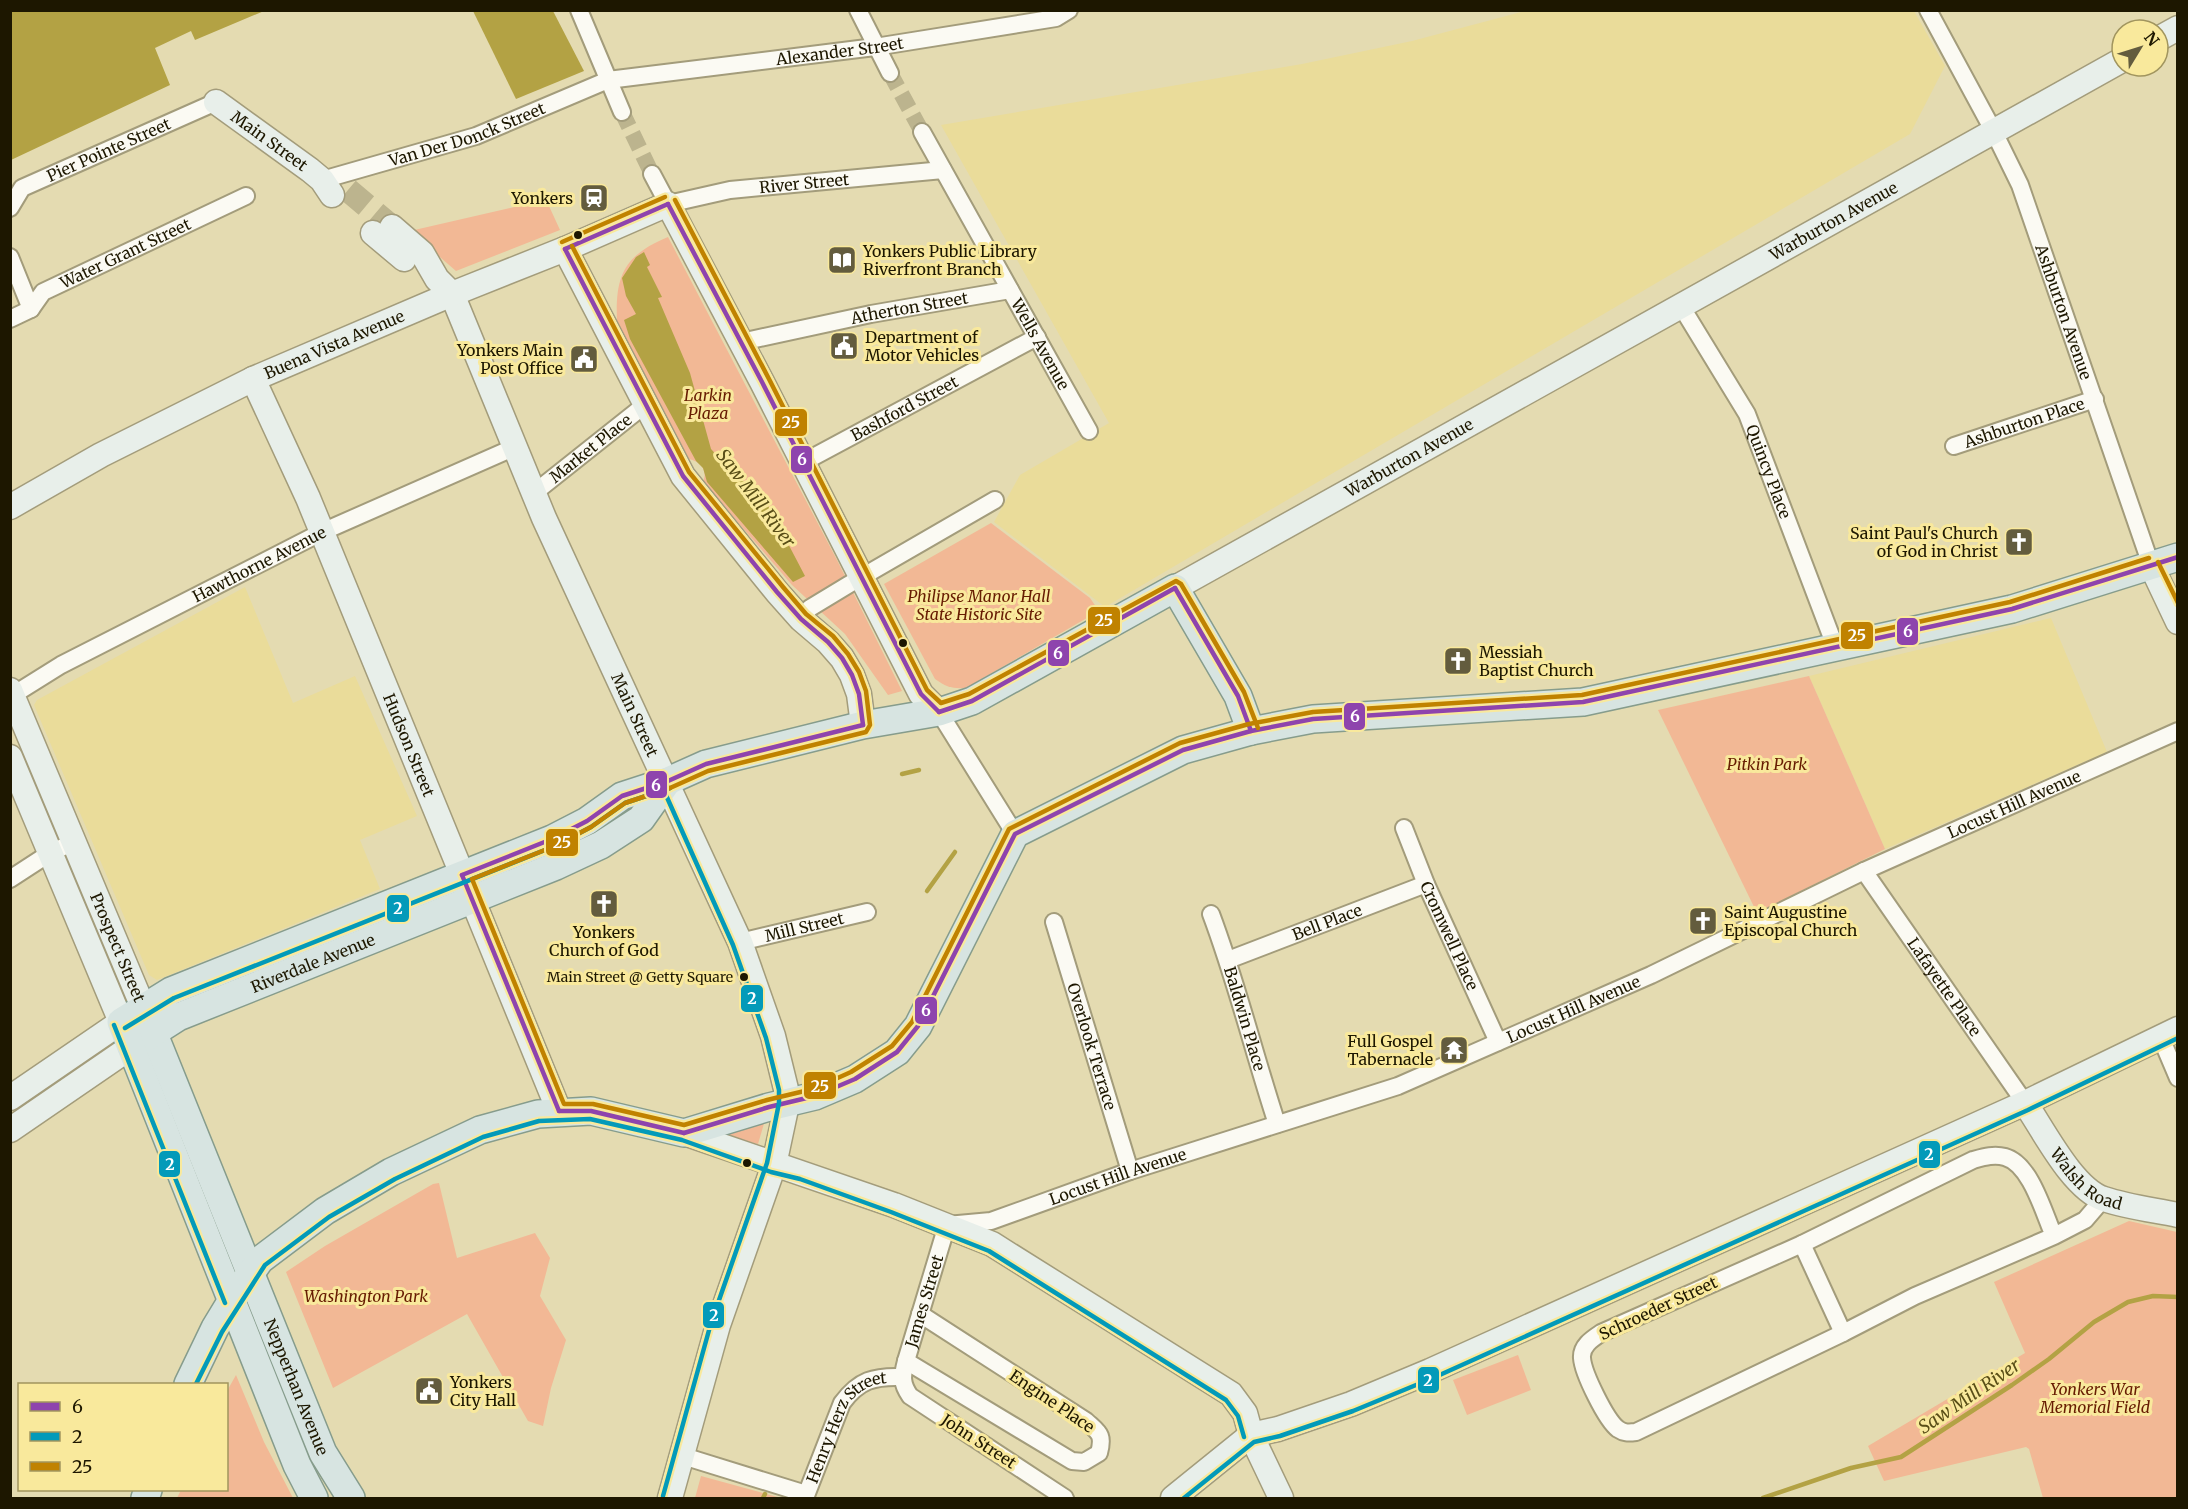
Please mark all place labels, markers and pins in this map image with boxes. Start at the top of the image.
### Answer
station icon: Yonkers [578,182,610,214]
place label: Yonkers [510,188,573,208]
unlabelled marker [572,229,584,241]
place label: Yonkers Public Library Riverfront Branch [862,241,1037,279]
library icon: Yonkers Public Library Riverfront Branch [826,244,858,276]
place label: Department of Motor Vehicles [865,327,979,365]
public building icon: Department of Motor Vehicles [828,330,860,362]
place label: Yonkers Main Post Office [456,340,563,378]
public building icon: Yonkers Main Post Office [568,343,600,375]
place label: Saint Paul's Church of God in Christ [1850,523,1999,561]
church icon: Saint Paul's Church of God in Christ [2003,526,2035,558]
unlabelled marker [897,637,909,649]
place label: Messiah Baptist Church [1479,642,1594,680]
church icon: Messiah Baptist Church [1442,645,1474,677]
church icon: Yonkers Church of God [588,888,620,920]
place label: Saint Augustine Episcopal Church [1724,902,1858,940]
church icon: Saint Augustine Episcopal Church [1687,905,1719,937]
place label: Yonkers Church of God [549,922,659,960]
place label: Main Street @ Getty Square [547,968,733,986]
marker: Main Street @ Getty Square [738,971,750,983]
place label: Full Gospel Tabernacle [1347,1031,1433,1069]
temple icon: Full Gospel Tabernacle [1438,1034,1470,1066]
unlabelled marker [741,1157,753,1169]
place label: Yonkers City Hall [449,1372,516,1410]
public building icon: Yonkers City Hall [413,1375,445,1407]

